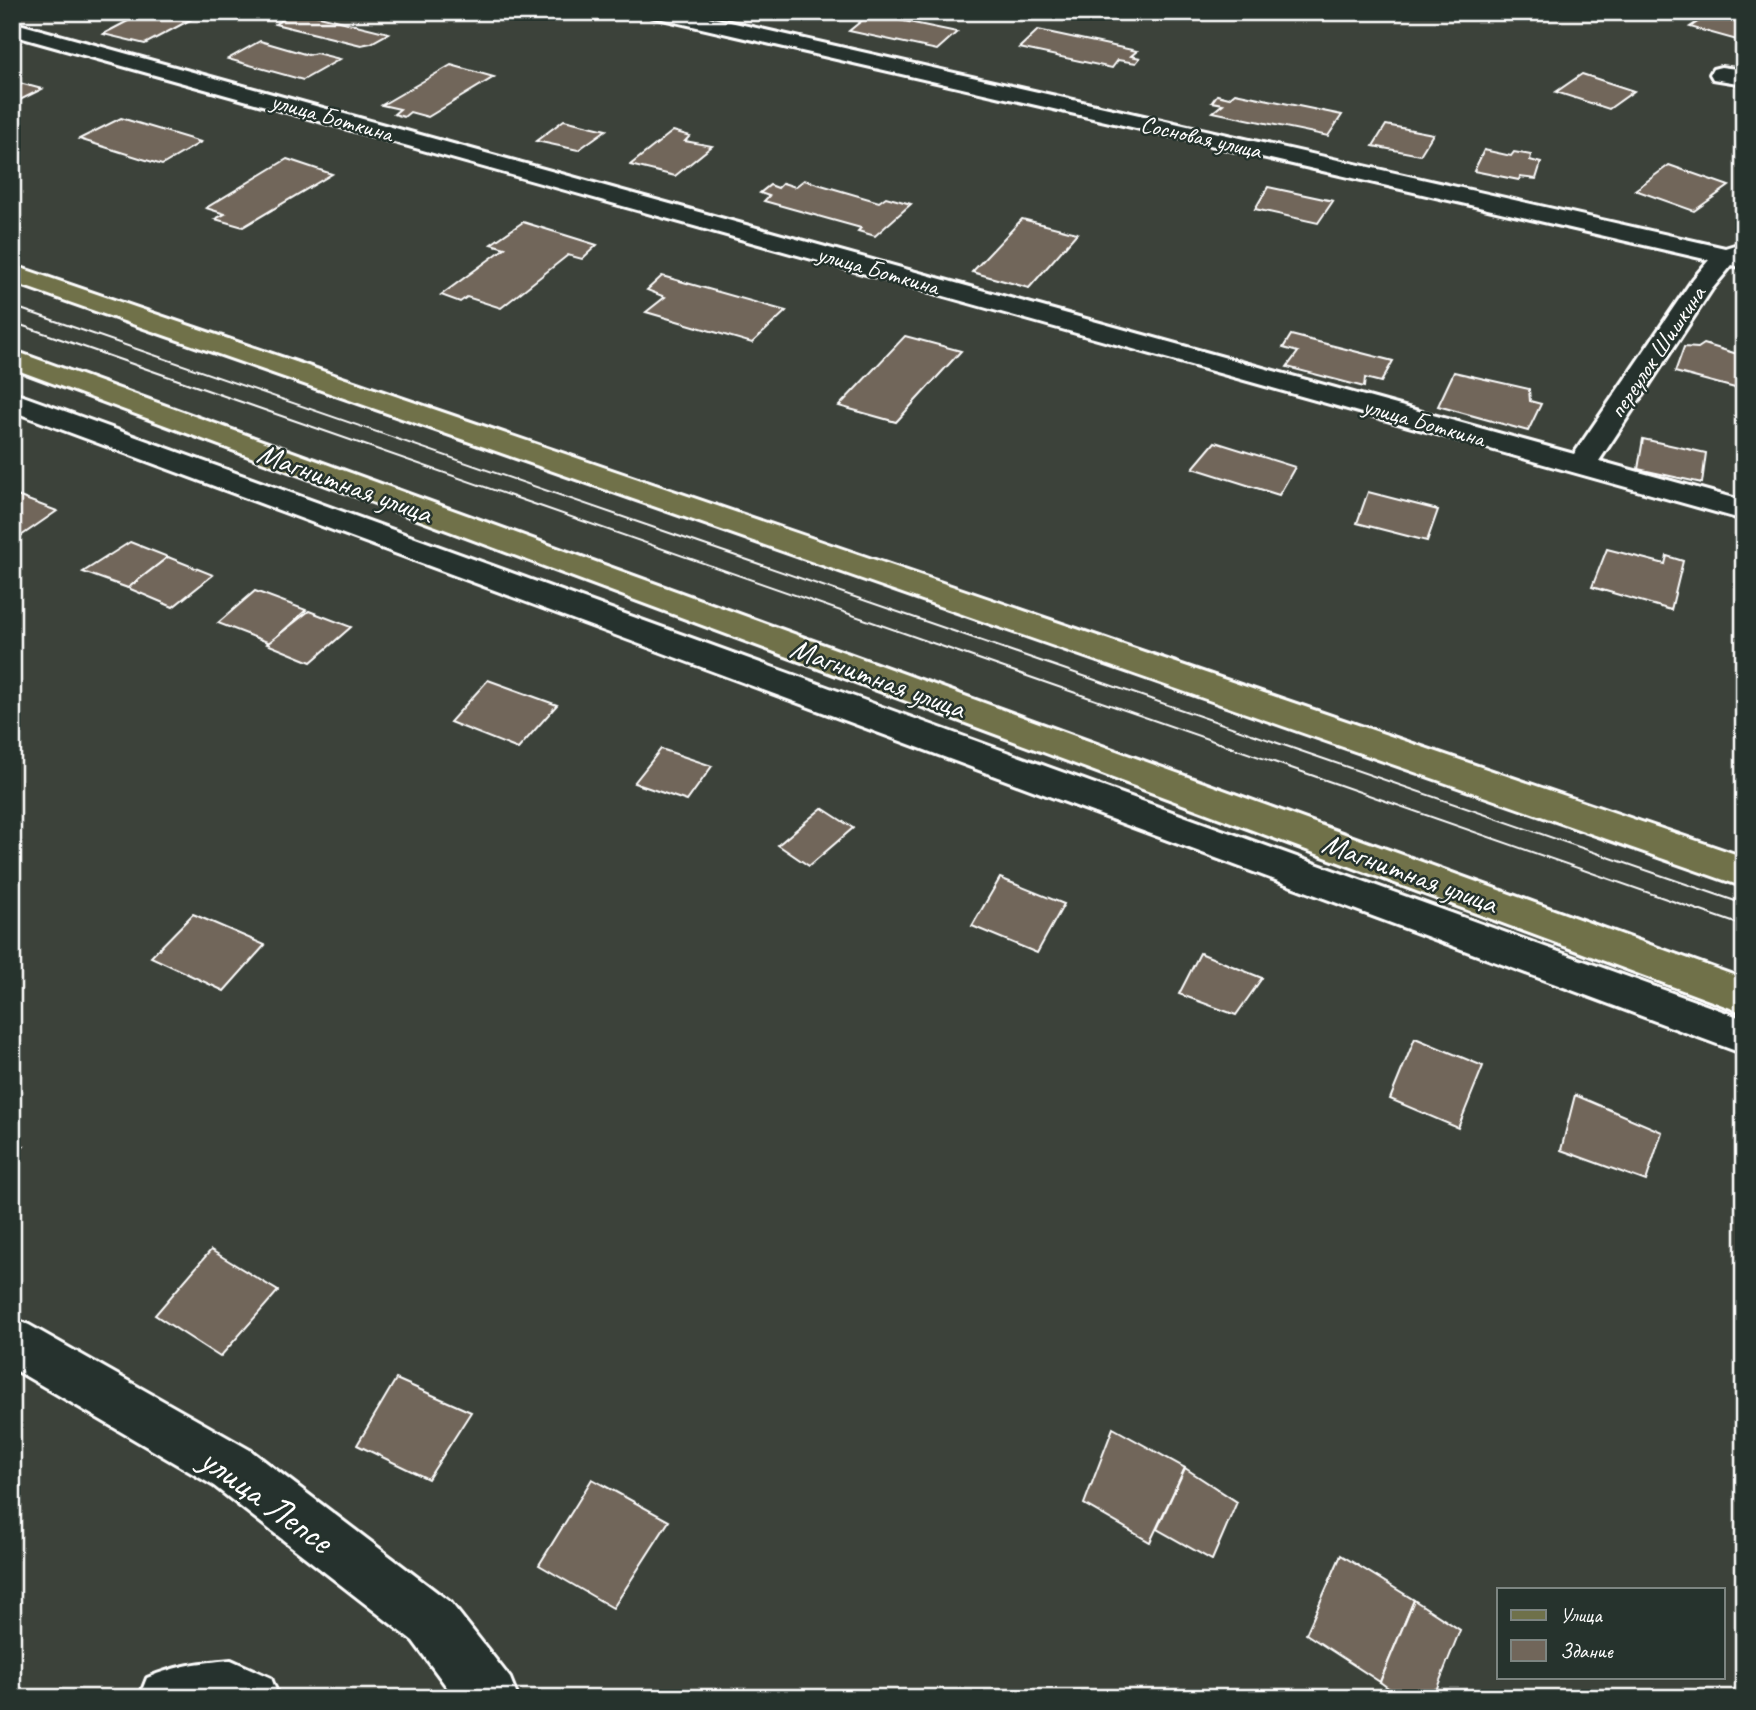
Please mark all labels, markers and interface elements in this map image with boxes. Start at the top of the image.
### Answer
street label: улица Боткина [266,85,398,149]
street label: Сосновая улица [1138,109,1266,166]
street label: улица Боткина [812,238,944,302]
street label: переулок Шишкина [1602,279,1713,424]
street label: улица Боткина [1358,390,1490,454]
street label: Магнитная улица [253,434,439,533]
street label: Магнитная улица [786,629,972,728]
street label: Магнитная улица [1318,824,1504,923]
street label: улица Лепсе [190,1434,344,1564]
legend [1497,1588,1724,1678]
text: Улица [1560,1602,1603,1628]
text: Здание [1560,1638,1614,1664]

